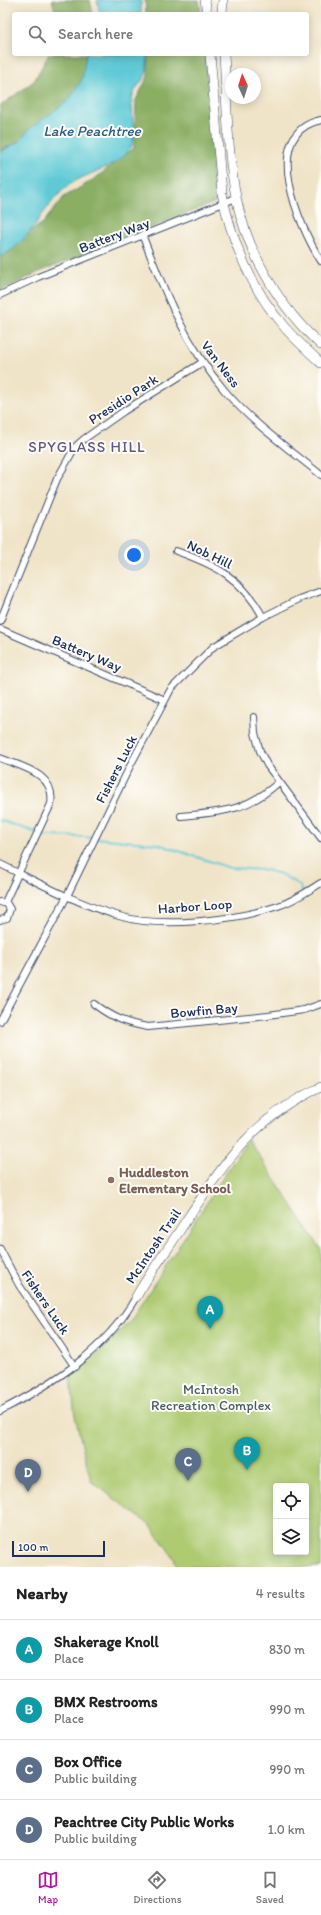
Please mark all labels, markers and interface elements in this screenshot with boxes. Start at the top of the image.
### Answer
search box [12,12,309,56]
icon: search [26,23,48,45]
text: Search here [58,25,133,43]
north arrow [225,68,261,104]
water label: Lake Peachtree [43,122,142,140]
street label: Battery Way [77,214,152,257]
street label: Van Ness [197,337,244,391]
street label: Presidio Park [85,371,161,428]
district label: SPYGLASS HILL [28,438,146,456]
street label: Nob Hill [184,536,235,573]
your location [124,545,144,565]
street label: Battery Way [49,631,125,676]
street label: Fishers Luck [92,732,141,806]
street label: Harbor Loop [157,895,233,918]
street label: Bowfin Bay [170,999,239,1022]
place label: Huddleston Elementary School [119,1164,232,1197]
marker: Huddleston Elementary School [106,1175,116,1185]
street label: McIntosh Trail [122,1205,185,1287]
street label: Fishers Luck [18,1267,74,1338]
pin: A [197,1296,223,1329]
park label: McIntosh Recreation Complex [151,1381,271,1414]
pin: B [234,1437,260,1470]
pin: C [175,1448,201,1481]
pin: D [15,1459,41,1492]
map controls [273,1483,309,1555]
button: locate [273,1483,309,1519]
button: layers [273,1519,309,1555]
scale bar [12,1539,105,1558]
text: 100 m [18,1541,48,1554]
text: Nearby [16,1583,68,1603]
text: 4 results [256,1586,305,1601]
text: Shakerage Knoll [54,1633,159,1651]
text: A [25,1642,33,1657]
text: 830 m [269,1642,305,1657]
text: Place [54,1651,84,1666]
text: BMX Restrooms [54,1693,158,1711]
text: B [25,1702,33,1717]
text: 990 m [270,1702,305,1717]
text: Place [54,1711,84,1726]
text: Box Office [54,1753,122,1771]
text: C [25,1762,33,1777]
text: 990 m [270,1762,305,1777]
text: Public building [54,1771,137,1786]
text: Peachtree City Public Works [54,1813,234,1831]
text: D [25,1822,33,1837]
text: 1.0 km [268,1822,305,1837]
text: Public building [54,1831,137,1846]
tab: Map [37,1869,59,1906]
tab: Directions [133,1869,182,1906]
tab: Saved [256,1869,284,1906]

